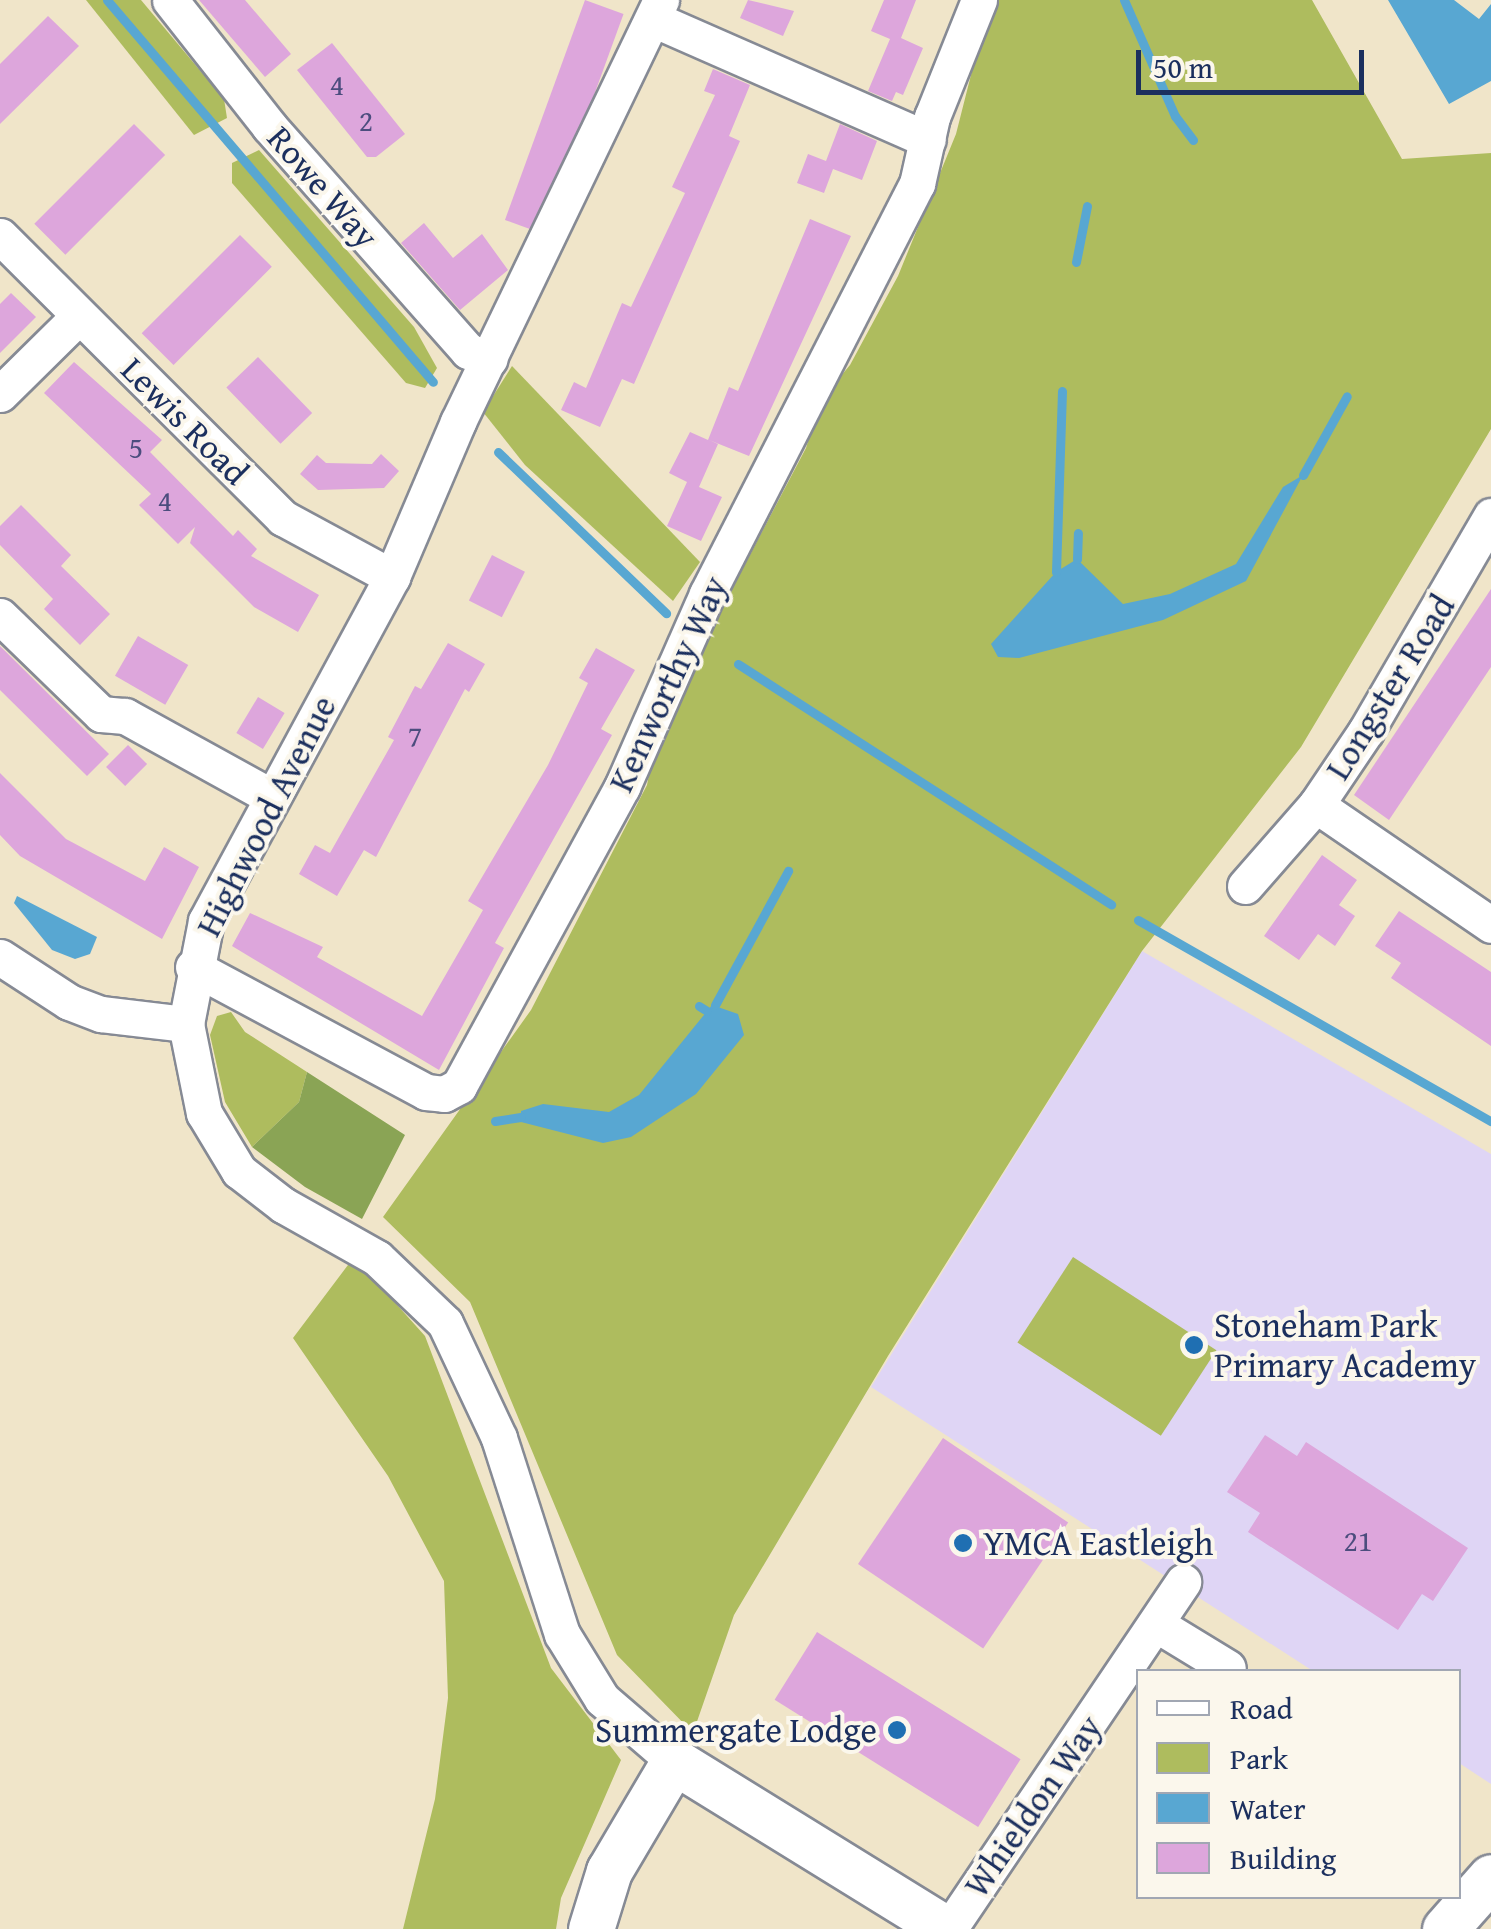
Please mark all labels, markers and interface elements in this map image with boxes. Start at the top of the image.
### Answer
scale bar [1141,30,1368,92]
text: 50 m [1153,45,1213,89]
house number: 4 [330,66,344,102]
house number: 2 [359,102,373,138]
street label: Rowe Way [259,117,387,257]
street label: Lewis Road [113,349,257,493]
house number: 5 [129,429,143,465]
house number: 4 [158,482,172,518]
street label: Kenworthy Way [600,570,736,798]
street label: Longster Road [1317,587,1463,787]
street label: Highwood Avenue [187,689,345,943]
house number: 7 [408,717,422,753]
place label: Stoneham Park Primary Academy [1214,1304,1476,1386]
marker: Stoneham Park Primary Academy [1183,1334,1205,1356]
place label: YMCA Eastleigh [983,1522,1213,1564]
house number: 21 [1344,1522,1372,1558]
marker: YMCA Eastleigh [952,1532,974,1554]
legend [1136,1669,1461,1899]
text: Road [1230,1686,1293,1730]
street label: Whieldon Way [955,1707,1111,1905]
place label: Summergate Lodge [595,1709,877,1751]
marker: Summergate Lodge [886,1719,908,1741]
text: Park [1230,1736,1288,1780]
text: Water [1230,1786,1306,1830]
text: Building [1230,1836,1336,1880]

